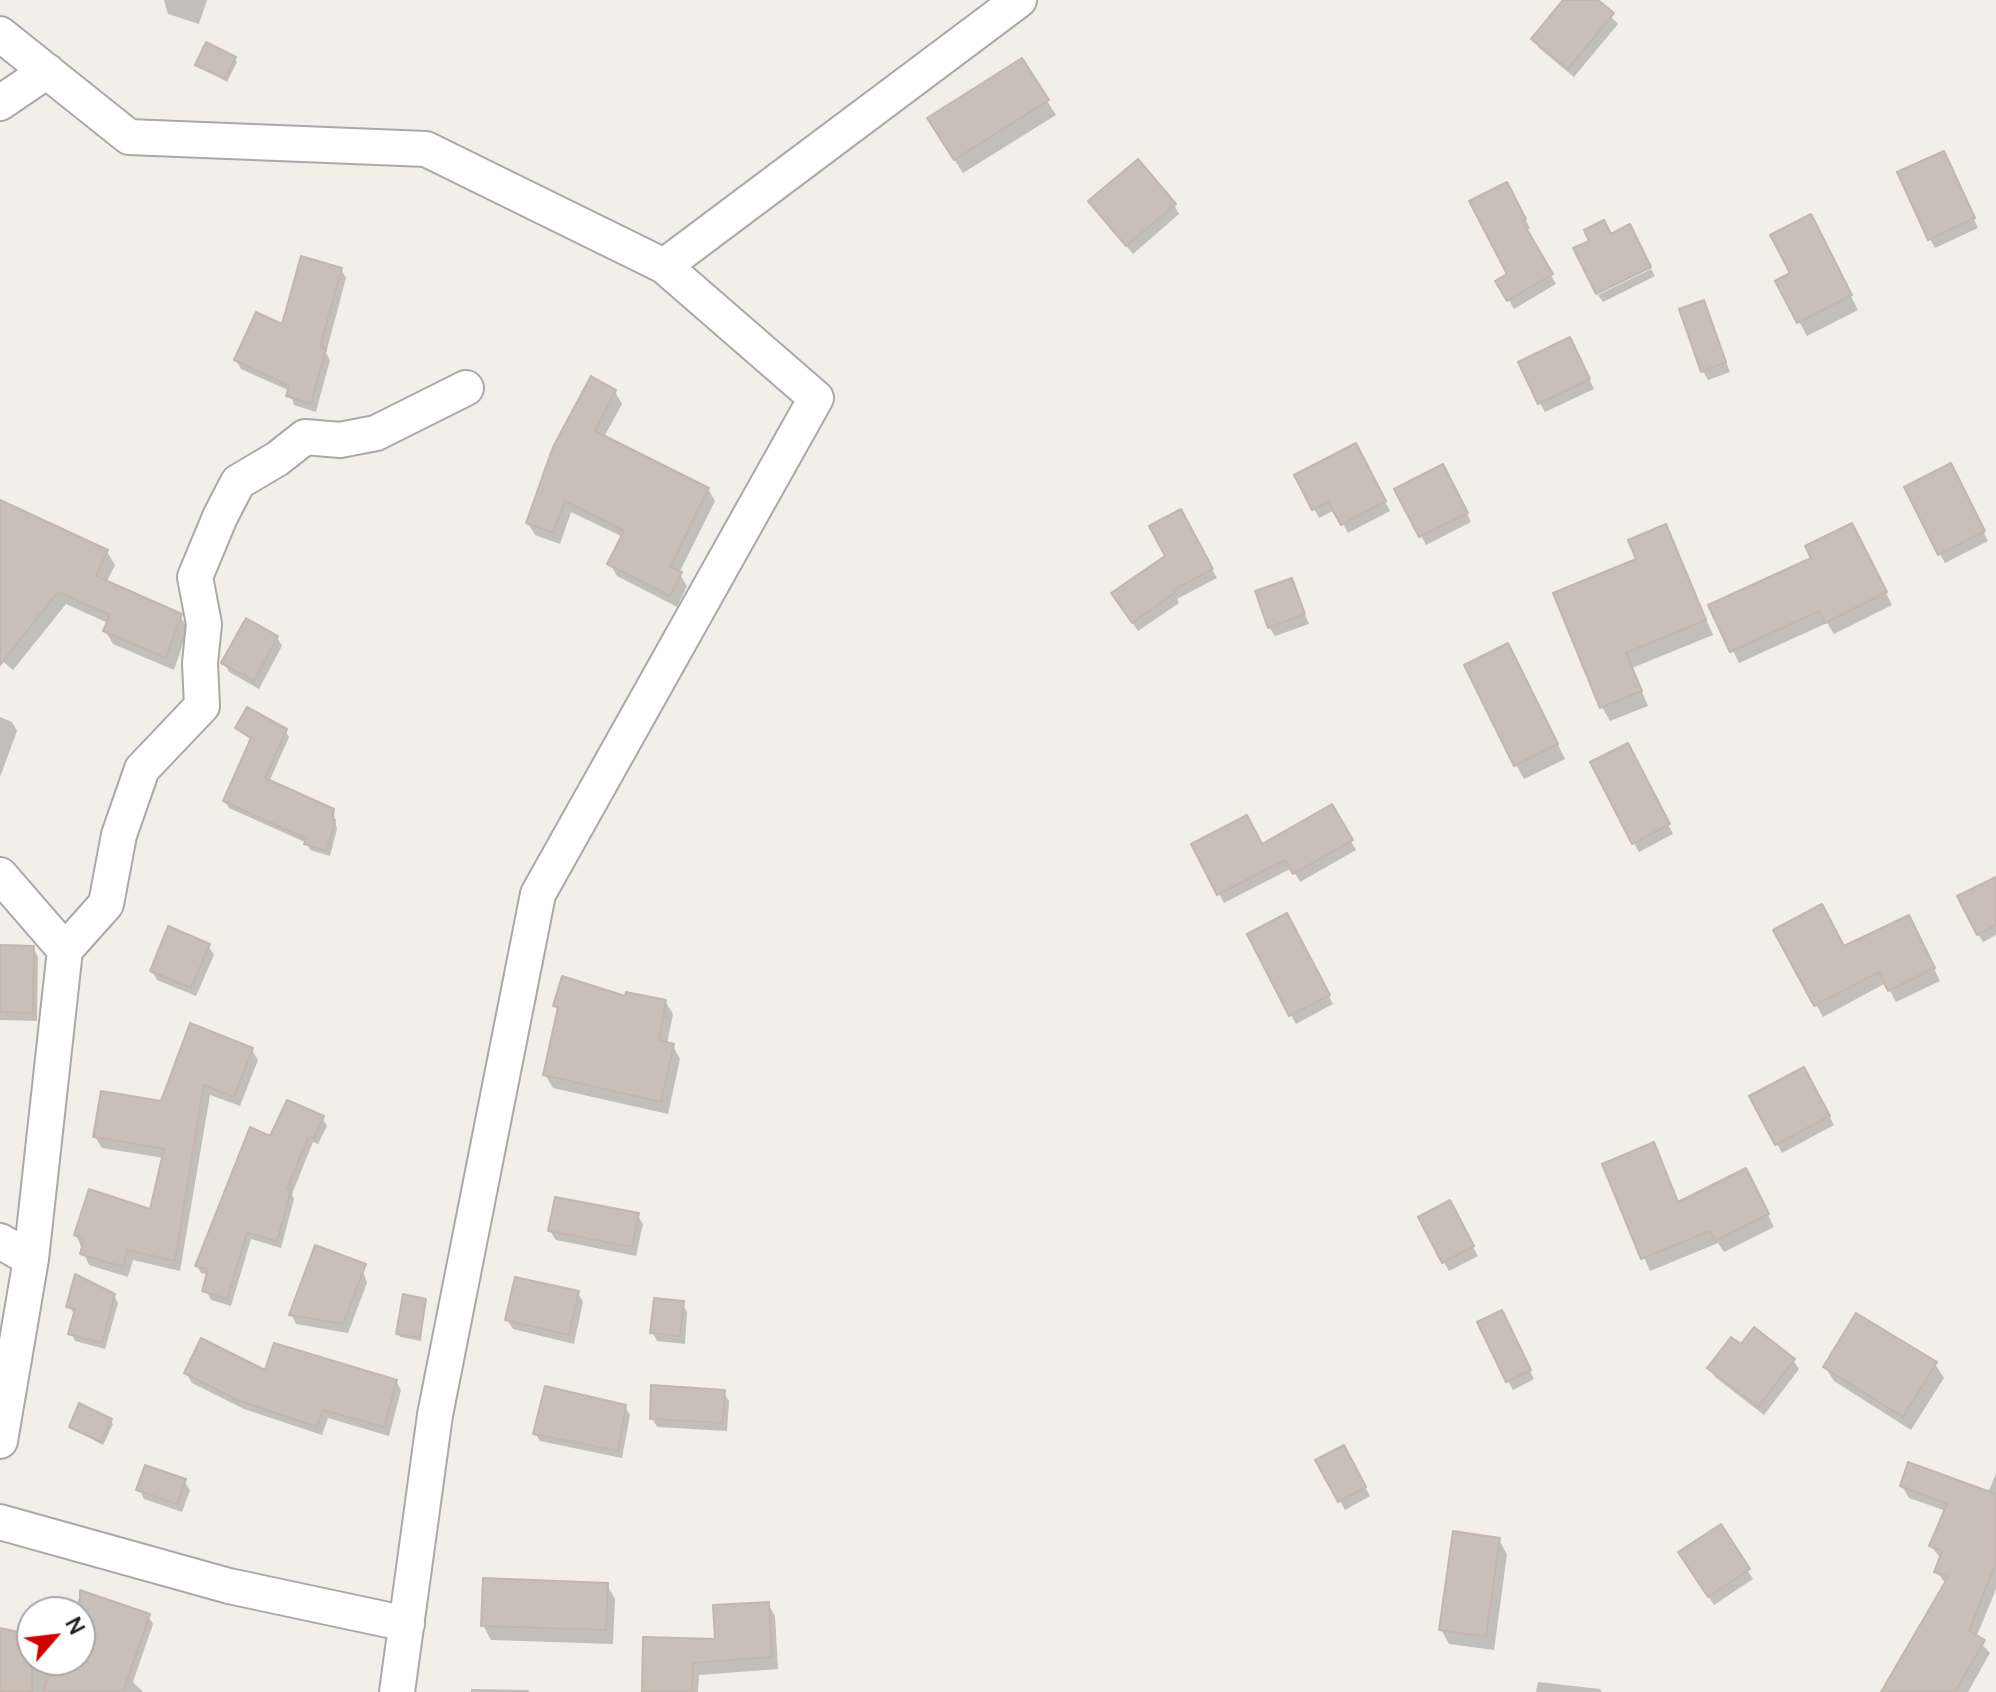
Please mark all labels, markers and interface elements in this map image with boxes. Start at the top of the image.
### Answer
north arrow [16,1596,96,1676]
text: N [58,1612,92,1640]

